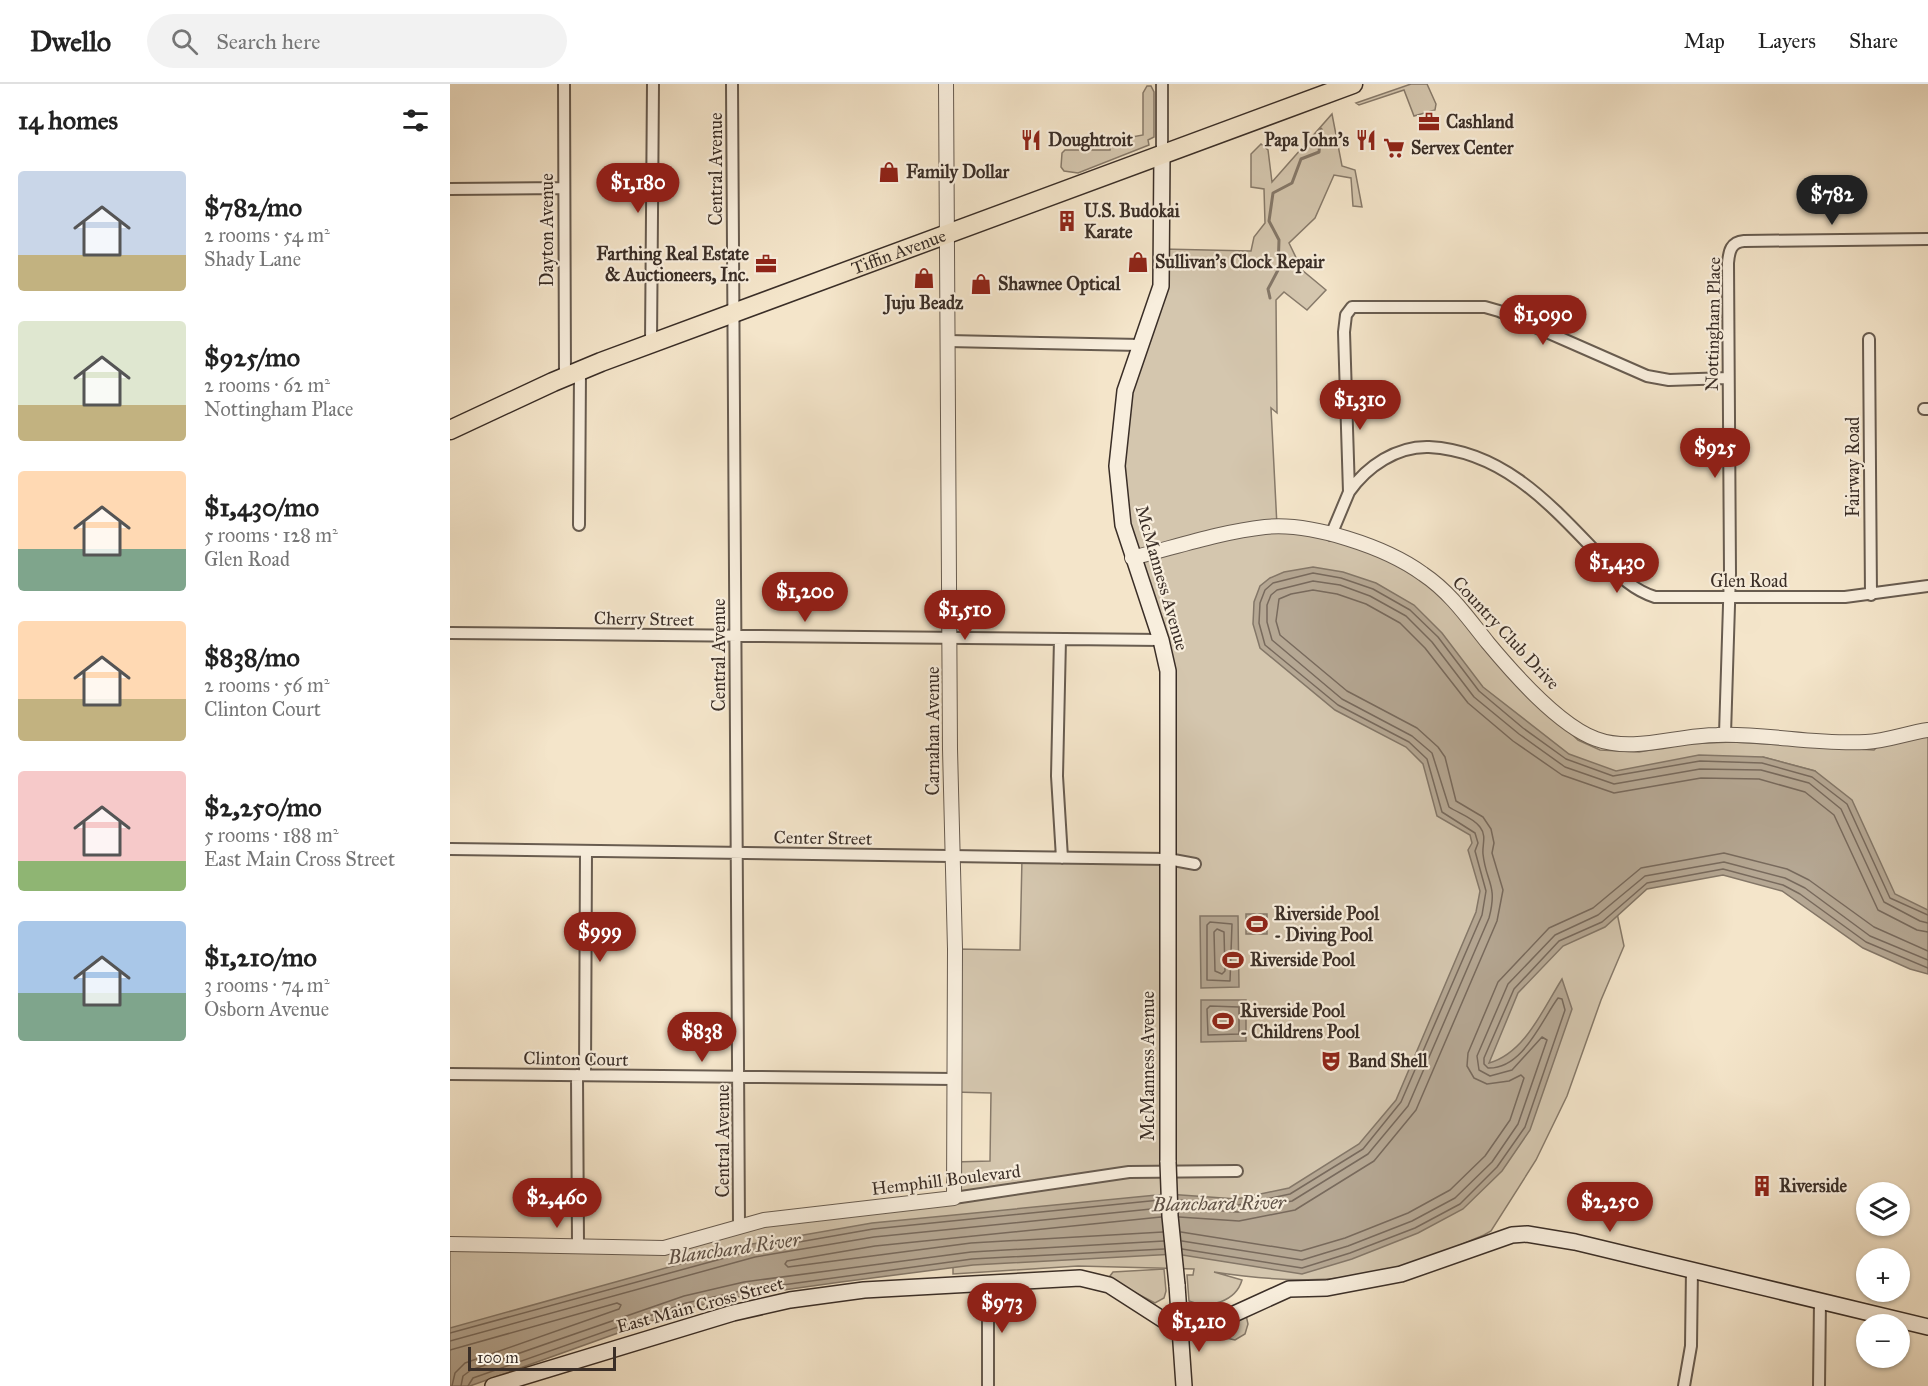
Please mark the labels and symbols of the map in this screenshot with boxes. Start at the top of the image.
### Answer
office icon: Cashland [1417,110,1441,134]
place label: Cashland [1446,111,1515,133]
street label: Central Avenue [705,113,727,225]
restaurant icon: Doughtroit [1019,128,1043,152]
restaurant icon: Papa John's [1354,128,1378,152]
place label: Doughtroit [1048,129,1133,152]
place label: Papa John's [1264,129,1349,152]
supermarket icon: Servex Center [1382,136,1406,160]
place label: Servex Center [1411,137,1515,159]
shop icon: Family Dollar [877,160,901,184]
place label: Family Dollar [906,161,1011,184]
pin: $1,180 [589,163,687,214]
street label: Dayton Avenue [536,173,558,287]
pin: $782 [1796,175,1868,226]
place label: U.S. Budokai Karate [1084,200,1181,243]
building icon: U.S. Budokai Karate [1055,209,1079,233]
street label: Tiffin Avenue [848,224,949,279]
place label: Farthing Real Estate & Auctioneers, Inc. [596,243,749,286]
shop icon: Sullivan's Clock Repair [1126,250,1150,274]
place label: Sullivan's Clock Repair [1155,251,1326,274]
office icon: Farthing Real Estate & Auctioneers, Inc. [754,252,778,276]
street label: Nottingham Place [1701,257,1726,391]
shop icon: Juju Beadz [912,266,936,290]
shop icon: Shawnee Optical [969,272,993,296]
place label: Shawnee Optical [998,273,1121,296]
place label: Juju Beadz [883,292,964,315]
pin: $1,090 [1494,295,1592,346]
pin: $1,310 [1311,380,1409,431]
street label: Fairway Road [1842,417,1864,517]
pin: $925 [1679,428,1751,479]
street label: McManness Avenue [1131,503,1193,653]
pin: $1,430 [1568,543,1666,594]
street label: Glen Road [1710,570,1788,592]
pin: $1,200 [756,572,854,623]
street label: Country Club Drive [1448,572,1564,694]
pin: $1,510 [916,590,1014,641]
street label: Central Avenue [708,599,730,711]
street label: Cherry Street [594,607,695,631]
street label: Carnahan Avenue [922,666,944,796]
street label: Center Street [773,826,873,850]
place label: Riverside Pool - Diving Pool [1274,903,1380,947]
pin: $999 [564,912,636,963]
sports icon: Riverside Pool - Diving Pool [1245,912,1269,936]
sports icon: Riverside Pool [1221,948,1245,972]
place label: Riverside Pool [1250,949,1356,971]
street label: McManness Avenue [1137,991,1159,1141]
place label: Riverside Pool - Childrens Pool [1240,1000,1361,1043]
sports icon: Riverside Pool - Childrens Pool [1211,1009,1235,1033]
pin: $838 [666,1012,738,1063]
street label: Clinton Court [523,1047,629,1071]
theatre icon: Band Shell [1319,1049,1343,1073]
place label: Band Shell [1348,1050,1429,1072]
street label: Central Avenue [712,1085,734,1197]
street label: Hemphill Boulevard [870,1160,1022,1200]
building icon: Riverside [1750,1174,1774,1198]
place label: Riverside [1779,1175,1848,1197]
pin: $2,460 [508,1178,606,1229]
pin: $2,250 [1561,1182,1659,1233]
water label: Blanchard River [1151,1190,1288,1216]
water label: Blanchard River [665,1227,803,1269]
street label: East Main Cross Street [614,1272,786,1338]
pin: $973 [966,1283,1038,1334]
pin: $1,210 [1150,1302,1248,1353]
scale bar [468,1344,616,1372]

